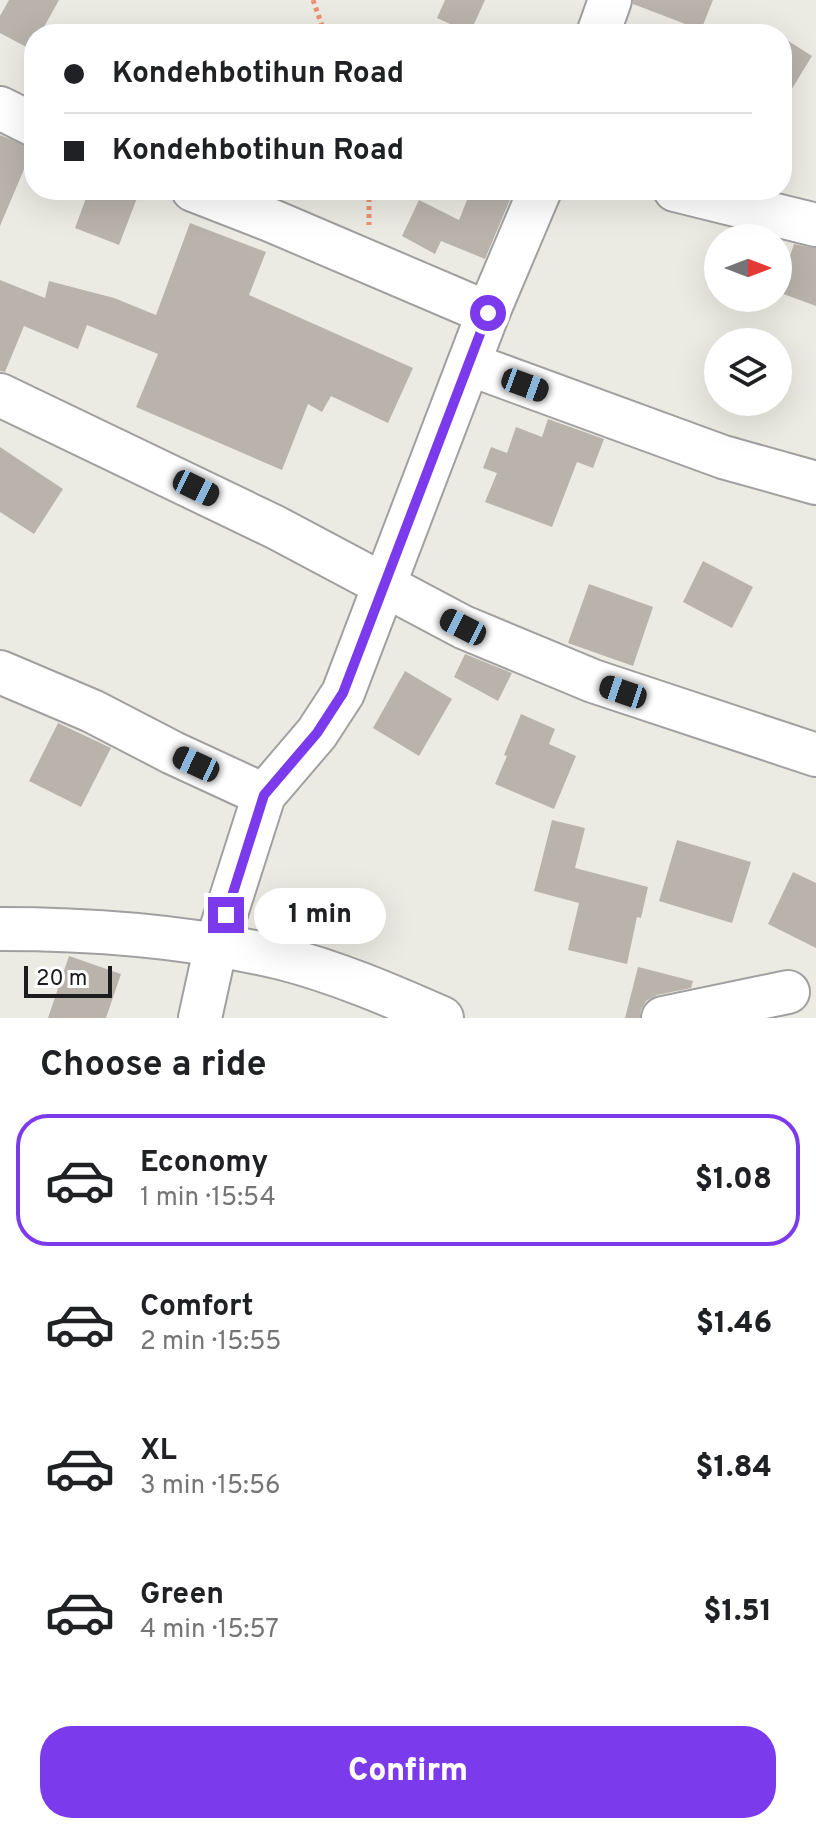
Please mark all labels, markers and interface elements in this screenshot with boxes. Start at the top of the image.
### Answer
text: Kondehbotihun Road [112,56,404,93]
text: Kondehbotihun Road [112,133,404,170]
north arrow [704,224,792,312]
map controls [704,224,792,416]
route start [470,295,506,331]
button: layers [704,328,792,416]
car [498,366,552,404]
car [169,467,223,509]
car [436,605,490,649]
car [596,673,650,711]
car [169,743,223,785]
callout: 1 min [254,887,386,943]
route end [208,897,244,933]
text: 1 min [288,899,352,932]
scale bar [24,962,112,998]
text: 20 m [36,966,87,993]
text: Choose a ride [40,1043,266,1089]
icon: car [44,1144,116,1216]
text: Economy [140,1145,268,1182]
text: $1.08 [695,1162,772,1199]
text: 1 min · 15:54 [140,1182,276,1215]
icon: car [44,1288,116,1360]
text: Comfort [140,1289,253,1326]
text: $1.46 [696,1306,772,1343]
text: 2 min · 15:55 [140,1326,282,1359]
icon: car [44,1432,116,1504]
text: XL [140,1433,177,1470]
text: $1.84 [695,1450,772,1487]
text: 3 min · 15:56 [140,1470,281,1503]
icon: car [44,1576,116,1648]
text: Green [140,1577,224,1614]
text: $1.51 [703,1594,772,1631]
text: 4 min · 15:57 [140,1614,279,1647]
button: Confirm [40,1726,776,1818]

